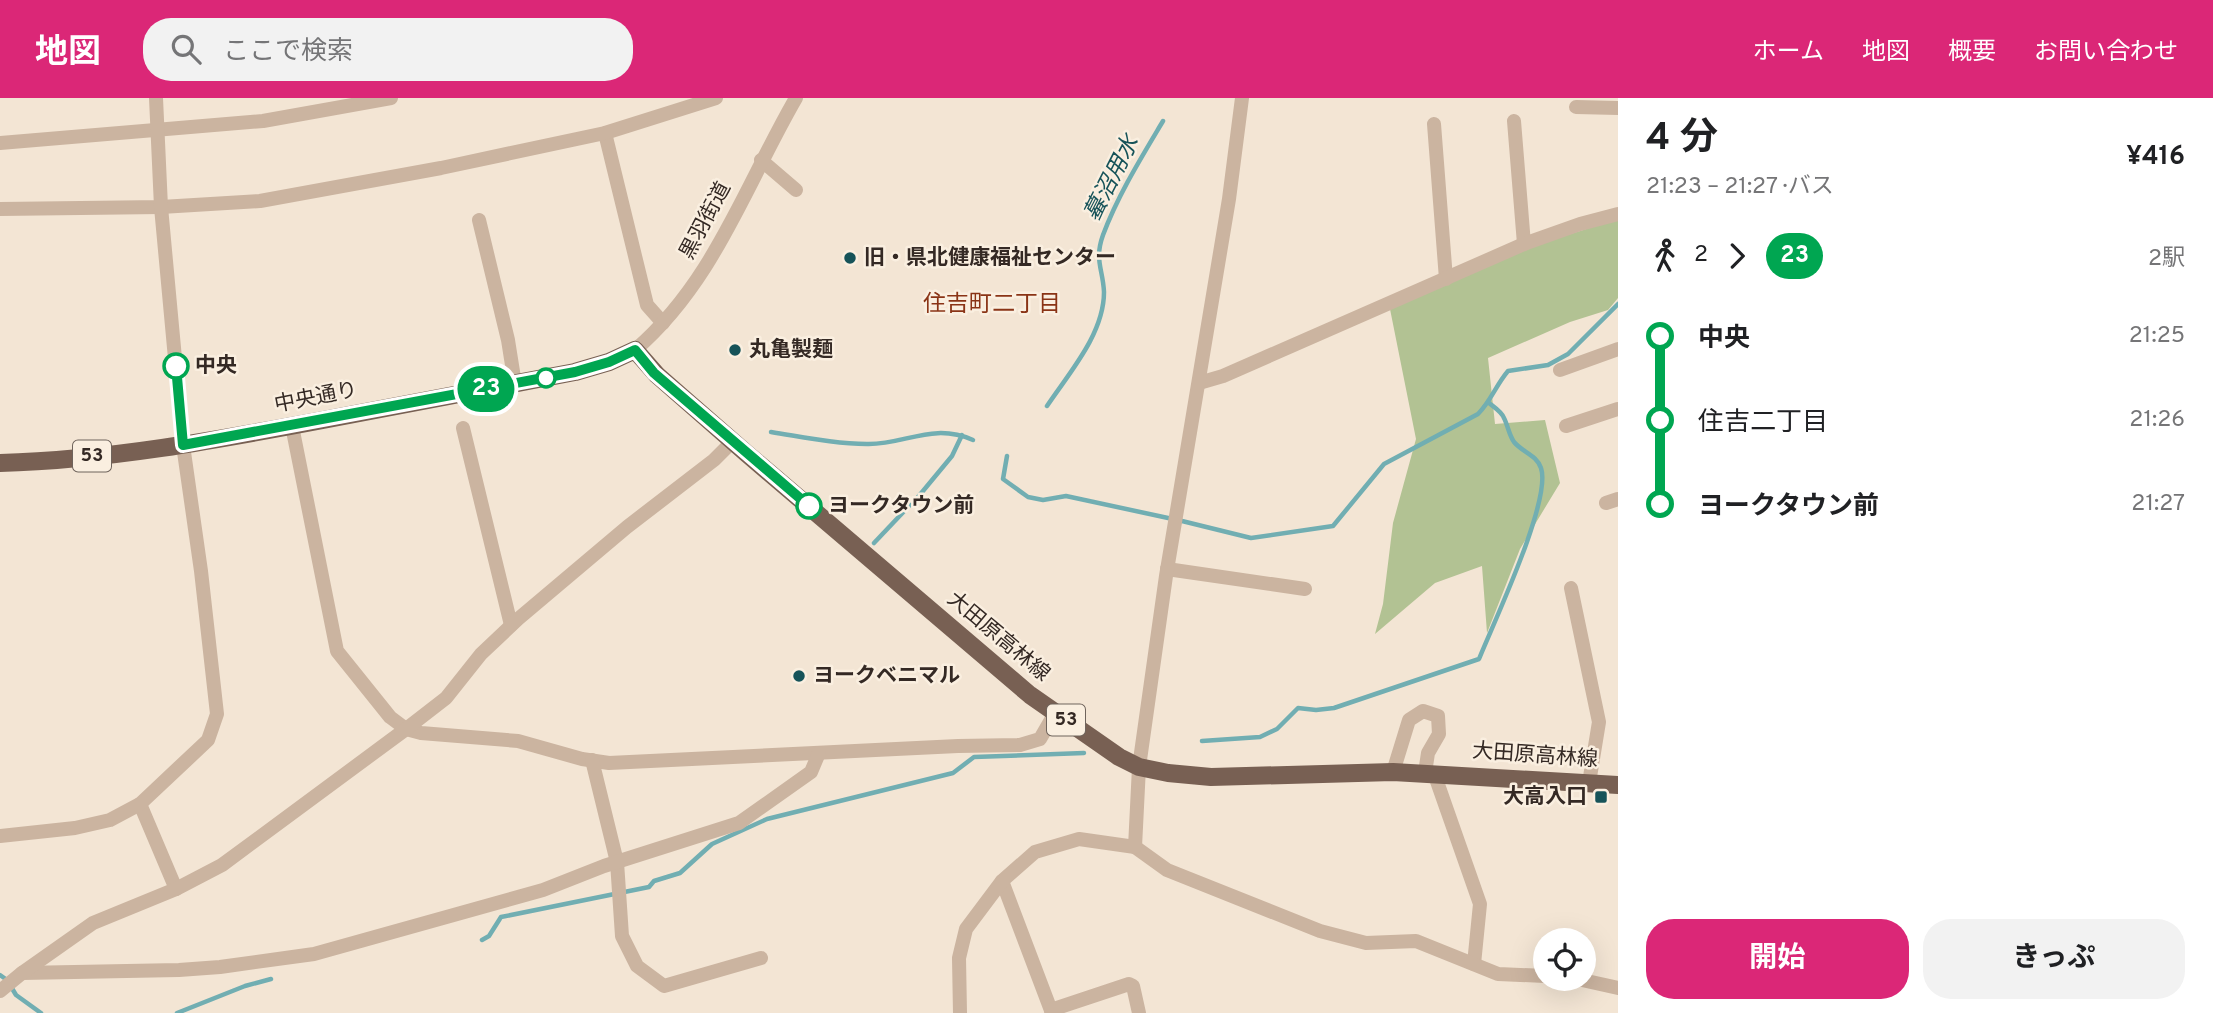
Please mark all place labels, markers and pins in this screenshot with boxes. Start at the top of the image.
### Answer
place label: 旧・県北健康福祉センター [864,245,1116,272]
marker: 旧・県北健康福祉センター [842,250,858,266]
place label: 丸亀製麺 [749,337,833,364]
marker: 丸亀製麺 [727,342,743,358]
marker: 中央 [163,353,189,379]
place label: 中央 [195,353,237,380]
unlabelled marker [536,368,556,388]
marker: ヨークタウン前 [796,493,822,519]
place label: ヨークタウン前 [828,493,974,520]
place label: ヨークベニマル [813,663,960,690]
marker: ヨークベニマル [791,668,807,684]
place label: 大高入口 [1503,784,1587,811]
marker: 大高入口 [1593,789,1609,805]

